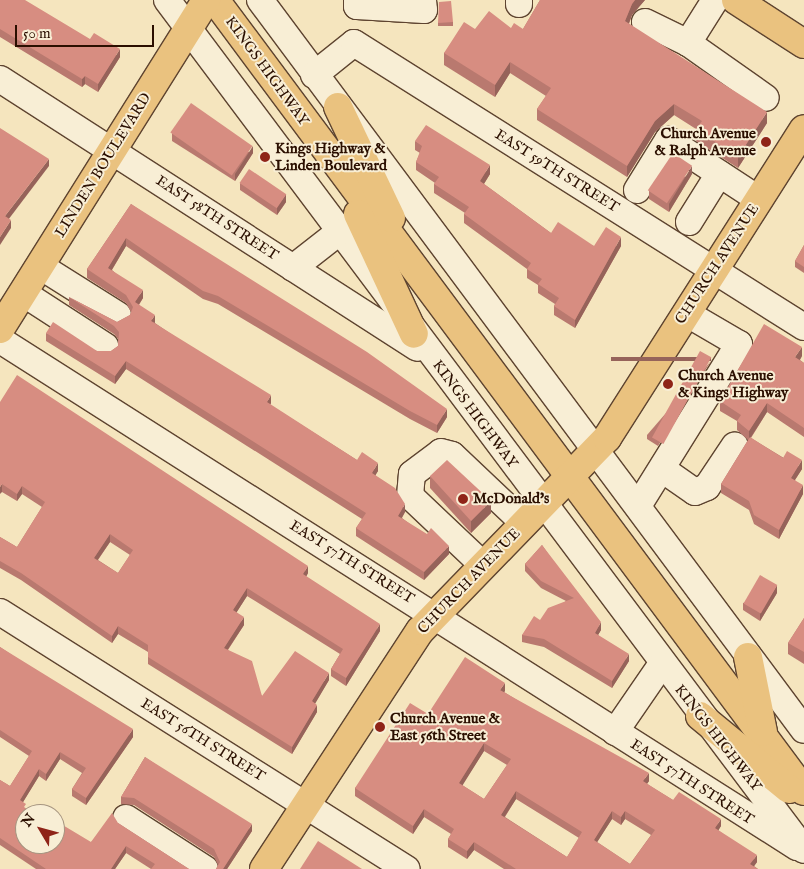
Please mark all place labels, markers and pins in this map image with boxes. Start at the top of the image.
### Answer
place label: Church Avenue & Ralph Avenue [654,124,756,159]
marker: Church Avenue & Ralph Avenue [760,136,772,148]
place label: Kings Highway & Linden Boulevard [275,139,387,174]
marker: Kings Highway & Linden Boulevard [259,151,271,163]
place label: Church Avenue & Kings Highway [678,366,788,401]
marker: Church Avenue & Kings Highway [662,378,674,390]
place label: McDonald's [473,490,549,508]
marker: McDonald's [457,493,469,505]
place label: Church Avenue & East 56th Street [390,709,500,744]
marker: Church Avenue & East 56th Street [374,721,386,733]

